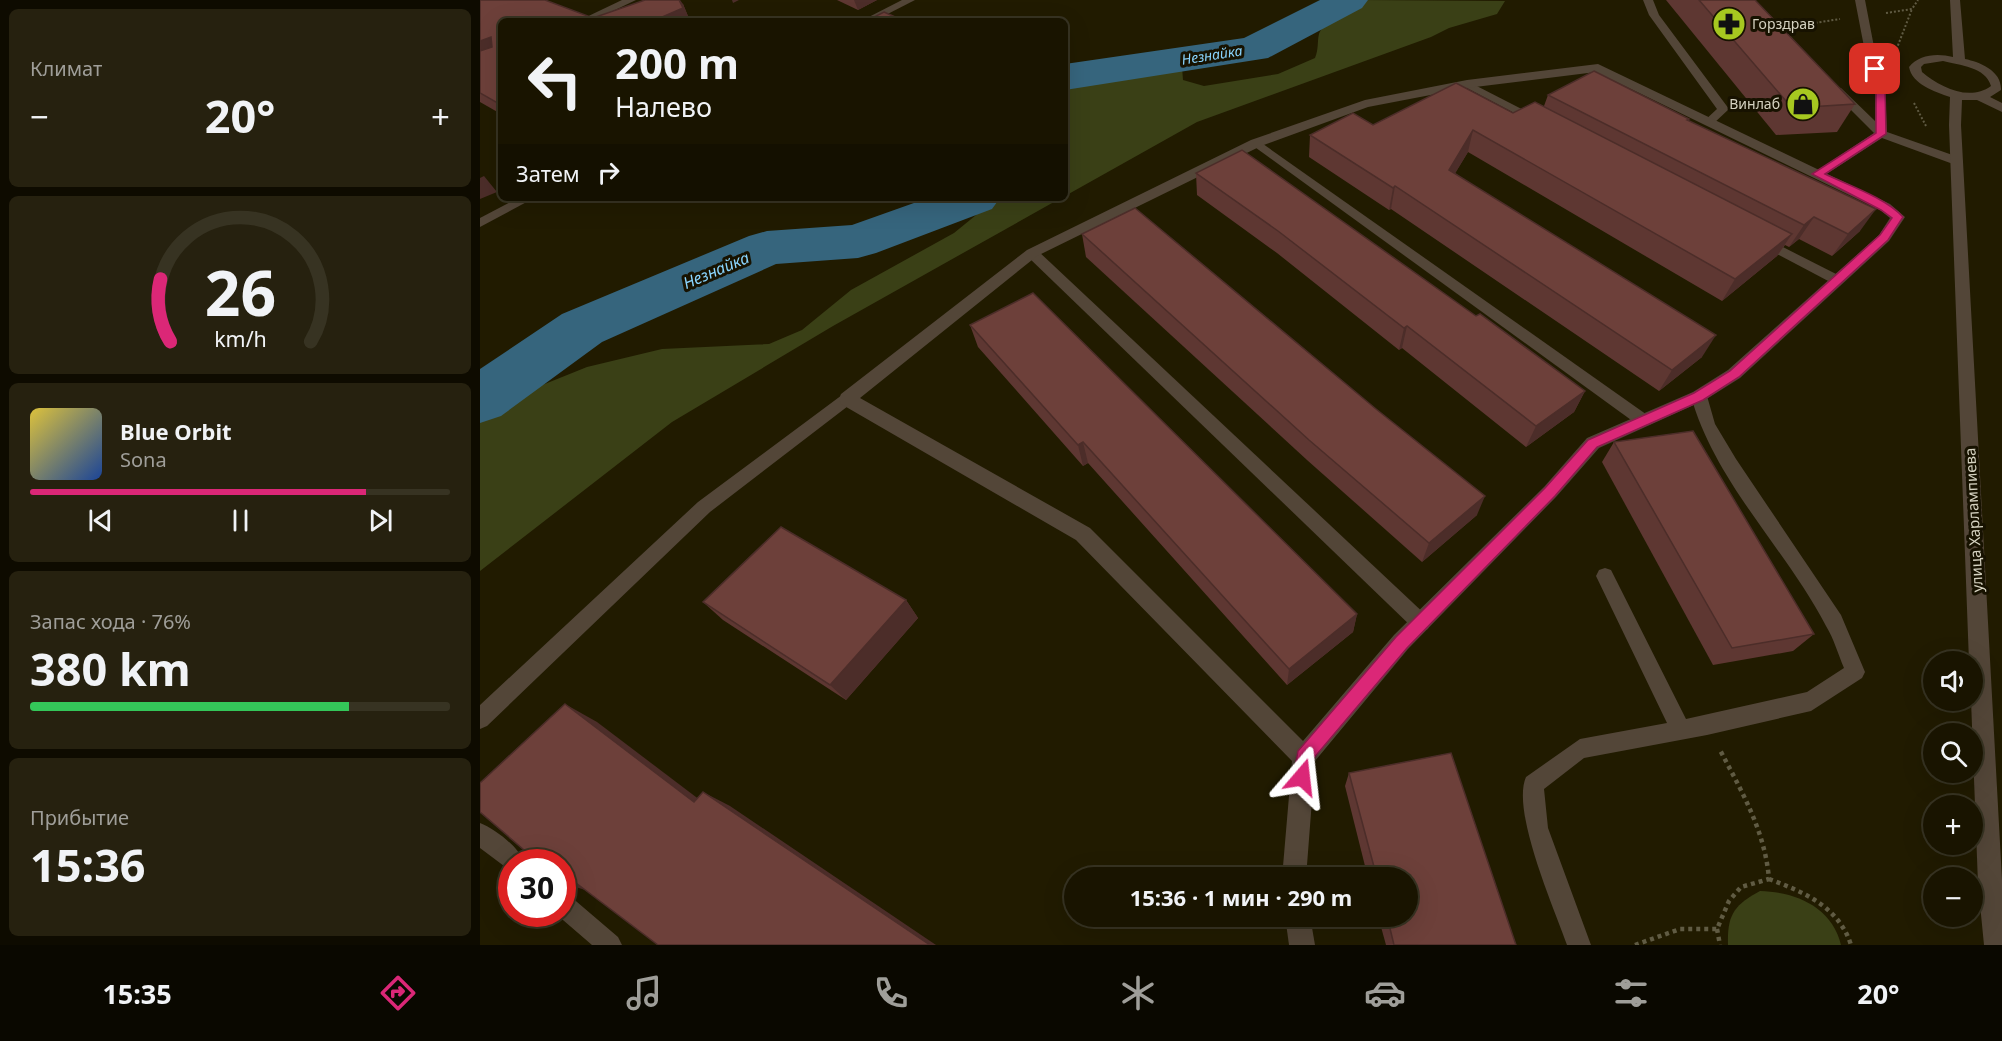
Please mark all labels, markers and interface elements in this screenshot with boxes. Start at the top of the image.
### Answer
pharmacy icon: Горздрав [1711,6,1747,42]
place label: Горздрав [1752,14,1815,33]
text: 200 m [615,34,739,91]
water label: Незнайка [1180,40,1244,69]
icon: left [516,42,594,120]
pin [1849,43,1900,94]
icon: arrive [1858,52,1891,85]
text: Климат [30,55,102,82]
text: 20° [205,85,275,146]
shop icon: Винлаб [1785,86,1821,122]
text: Налево [615,88,712,125]
text: − [30,94,49,139]
text: + [431,94,450,139]
place label: Винлаб [1729,94,1780,113]
icon: right [592,156,625,189]
text: Затем [516,158,580,188]
water label: Незнайка [680,246,752,294]
text: 26 [204,249,276,334]
text: km/h [214,325,266,354]
text: Blue Orbit [120,416,232,446]
text: Sona [120,446,167,473]
street label: улица Харлампиева [1959,447,1987,593]
icon: previous [84,504,117,537]
icon: pause [224,504,257,537]
icon: next [364,504,397,537]
text: Запас хода · 76% [30,608,191,635]
text: 380 km [30,638,191,699]
map controls [1923,651,1983,927]
button: sound [1923,651,1983,711]
button: search [1923,723,1983,783]
position arrow [1270,745,1334,809]
button: + [1923,795,1983,855]
text: Прибытие [30,804,129,831]
text: 15:36 [30,834,146,895]
speed limit sign: 30 [498,849,576,927]
button: − [1923,867,1983,927]
text: 15:36 · 1 мин · 290 m [1130,882,1352,912]
icon: directions [377,972,419,1014]
icon: music [623,972,665,1014]
icon: phone [870,972,912,1014]
icon: climate [1117,972,1159,1014]
icon: car [1364,972,1406,1014]
icon: filters [1610,972,1652,1014]
text: 15:35 [102,975,172,1012]
text: 20° [1857,975,1900,1012]

